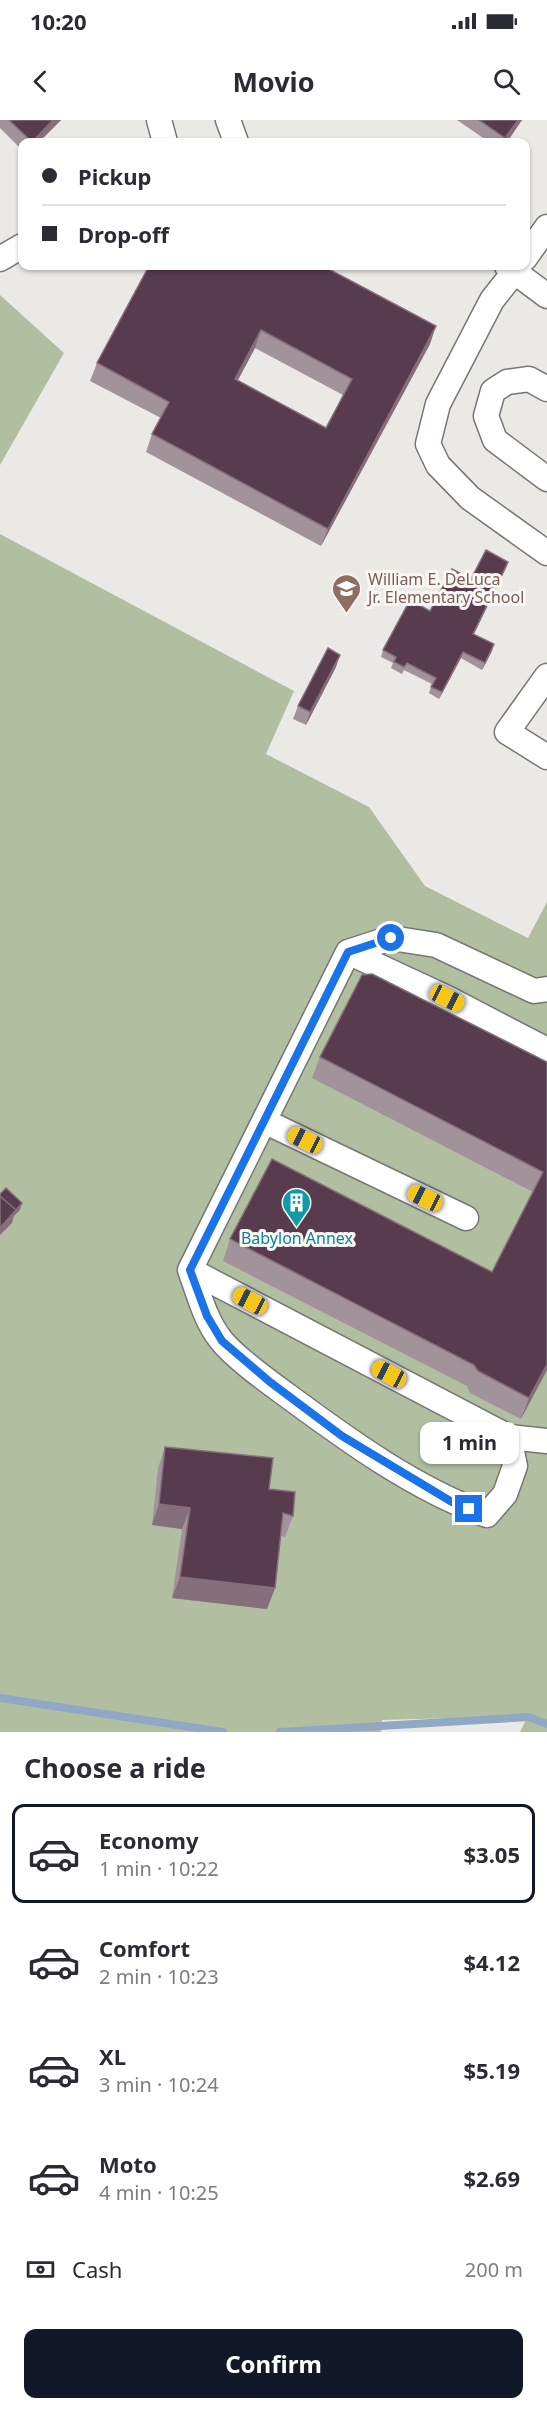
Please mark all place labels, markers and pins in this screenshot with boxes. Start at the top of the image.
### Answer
place label: William E. DeLuca Jr. Elementary School [366,568,524,608]
school or university icon: William E. DeLuca Jr. Elementary School [331,572,363,614]
building icon: Babylon Annex [281,1186,313,1228]
place label: Babylon Annex [241,1227,354,1249]

